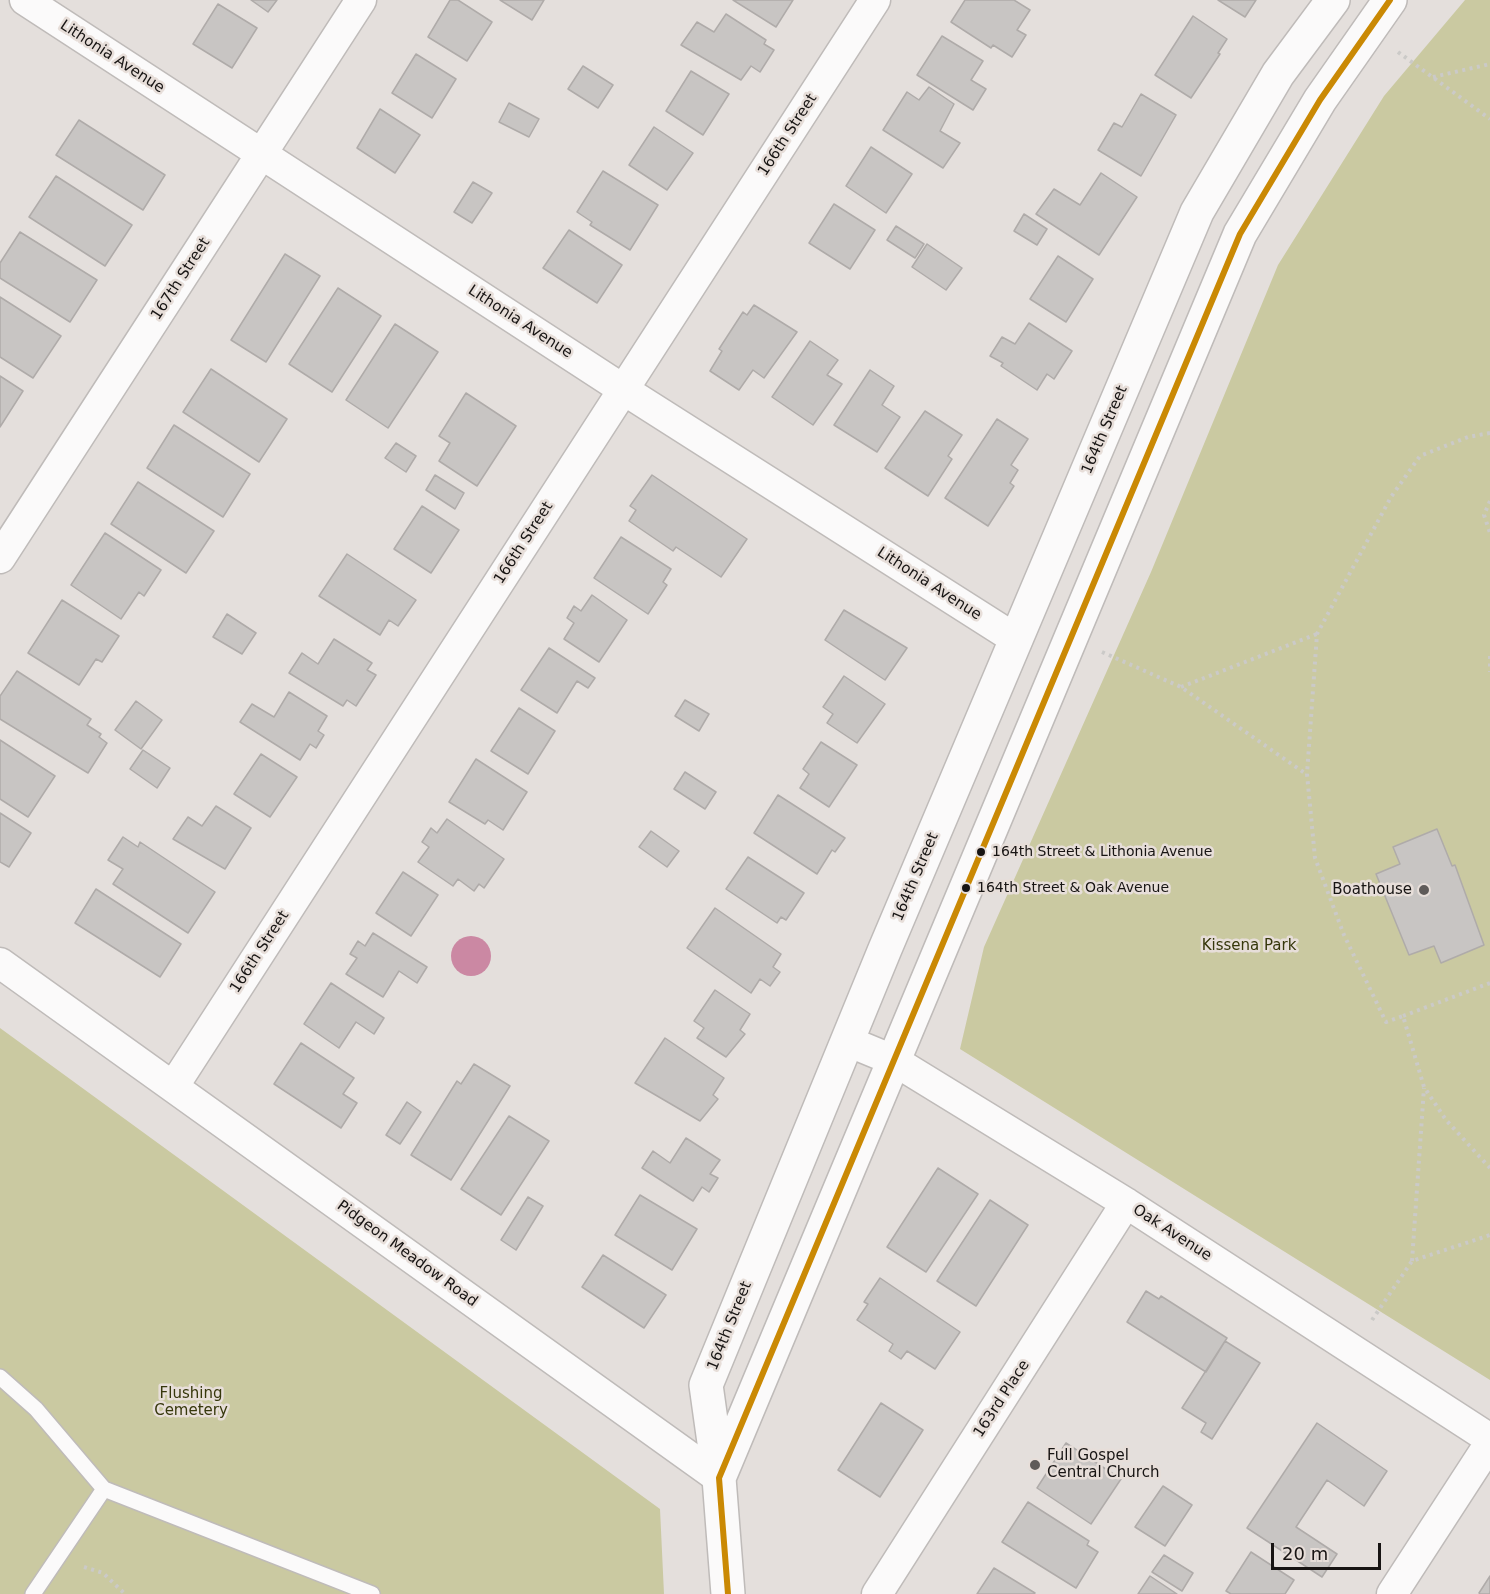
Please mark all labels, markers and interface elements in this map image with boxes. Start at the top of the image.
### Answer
street label: Lithonia Avenue [57,17,167,97]
street label: 166th Street [755,91,821,179]
street label: 167th Street [148,235,214,323]
street label: Lithonia Avenue [465,282,575,362]
street label: 164th Street [1078,383,1132,477]
street label: 166th Street [491,499,557,587]
street label: Lithonia Avenue [874,544,984,624]
street label: 164th Street [889,830,943,924]
place label: 164th Street & Lithonia Avenue [992,844,1212,860]
marker: 164th Street & Lithonia Avenue [975,846,987,858]
place label: 164th Street & Oak Avenue [977,880,1169,896]
place label: Boathouse [1332,881,1412,899]
marker: 164th Street & Oak Avenue [960,882,972,894]
marker: Boathouse [1417,883,1431,897]
street label: 166th Street [227,908,293,996]
park label: Kissena Park [1202,937,1296,955]
street label: Pidgeon Meadow Road [333,1197,481,1311]
street label: Oak Avenue [1129,1201,1215,1265]
street label: 164th Street [704,1279,756,1373]
street label: 163rd Place [970,1357,1034,1441]
park label: Flushing Cemetery [154,1385,228,1420]
place label: Full Gospel Central Church [1047,1447,1159,1482]
marker: Full Gospel Central Church [1028,1458,1042,1472]
scale bar [1274,1531,1384,1569]
text: 20 m [1282,1543,1328,1564]

